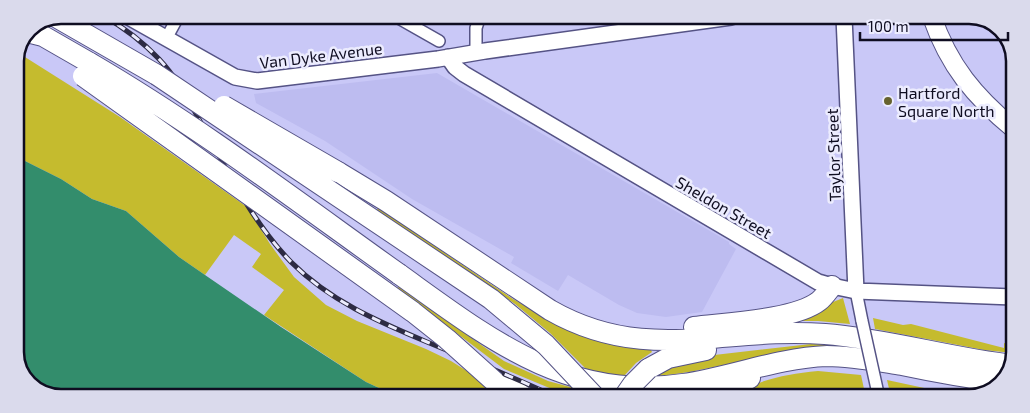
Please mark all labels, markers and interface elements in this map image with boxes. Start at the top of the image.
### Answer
scale bar [860,10,1008,42]
text: 100 m [868,17,909,35]
street label: Van Dyke Avenue [259,38,383,72]
place label: Hartford Square North [898,83,995,120]
marker: Hartford Square North [882,95,894,107]
street label: Taylor Street [822,108,844,202]
street label: Sheldon Street [673,172,775,242]

